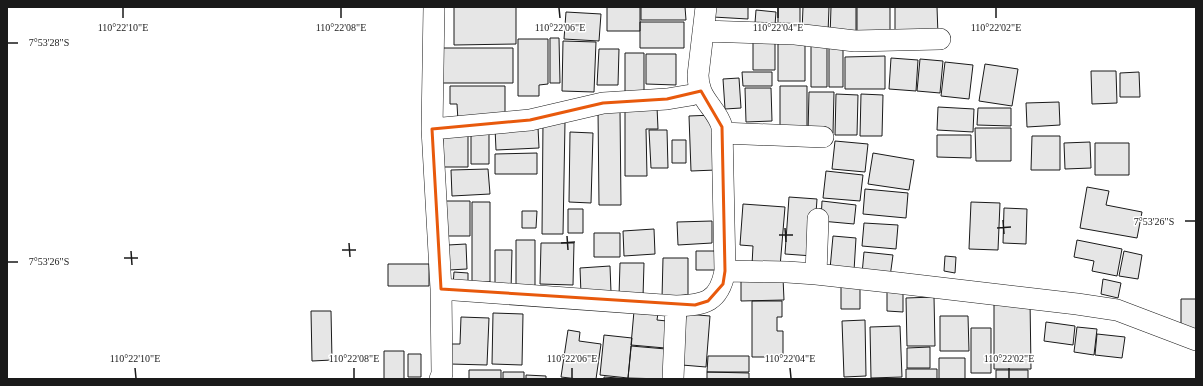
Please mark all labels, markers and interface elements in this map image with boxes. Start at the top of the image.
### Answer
text: 110°22'10"E [98,22,148,33]
text: 110°22'08"E [316,22,366,33]
text: 110°22'06"E [535,22,585,33]
text: 110°22'04"E [753,22,803,33]
text: 110°22'02"E [971,22,1021,33]
text: 7°53'28"S [29,37,69,48]
text: 7°53'26"S [1134,216,1174,227]
text: 7°53'26"S [29,256,69,267]
text: 110°22'10"E [110,353,160,364]
text: 110°22'08"E [329,353,379,364]
text: 110°22'06"E [547,353,597,364]
text: 110°22'04"E [765,353,815,364]
text: 110°22'02"E [984,353,1034,364]

